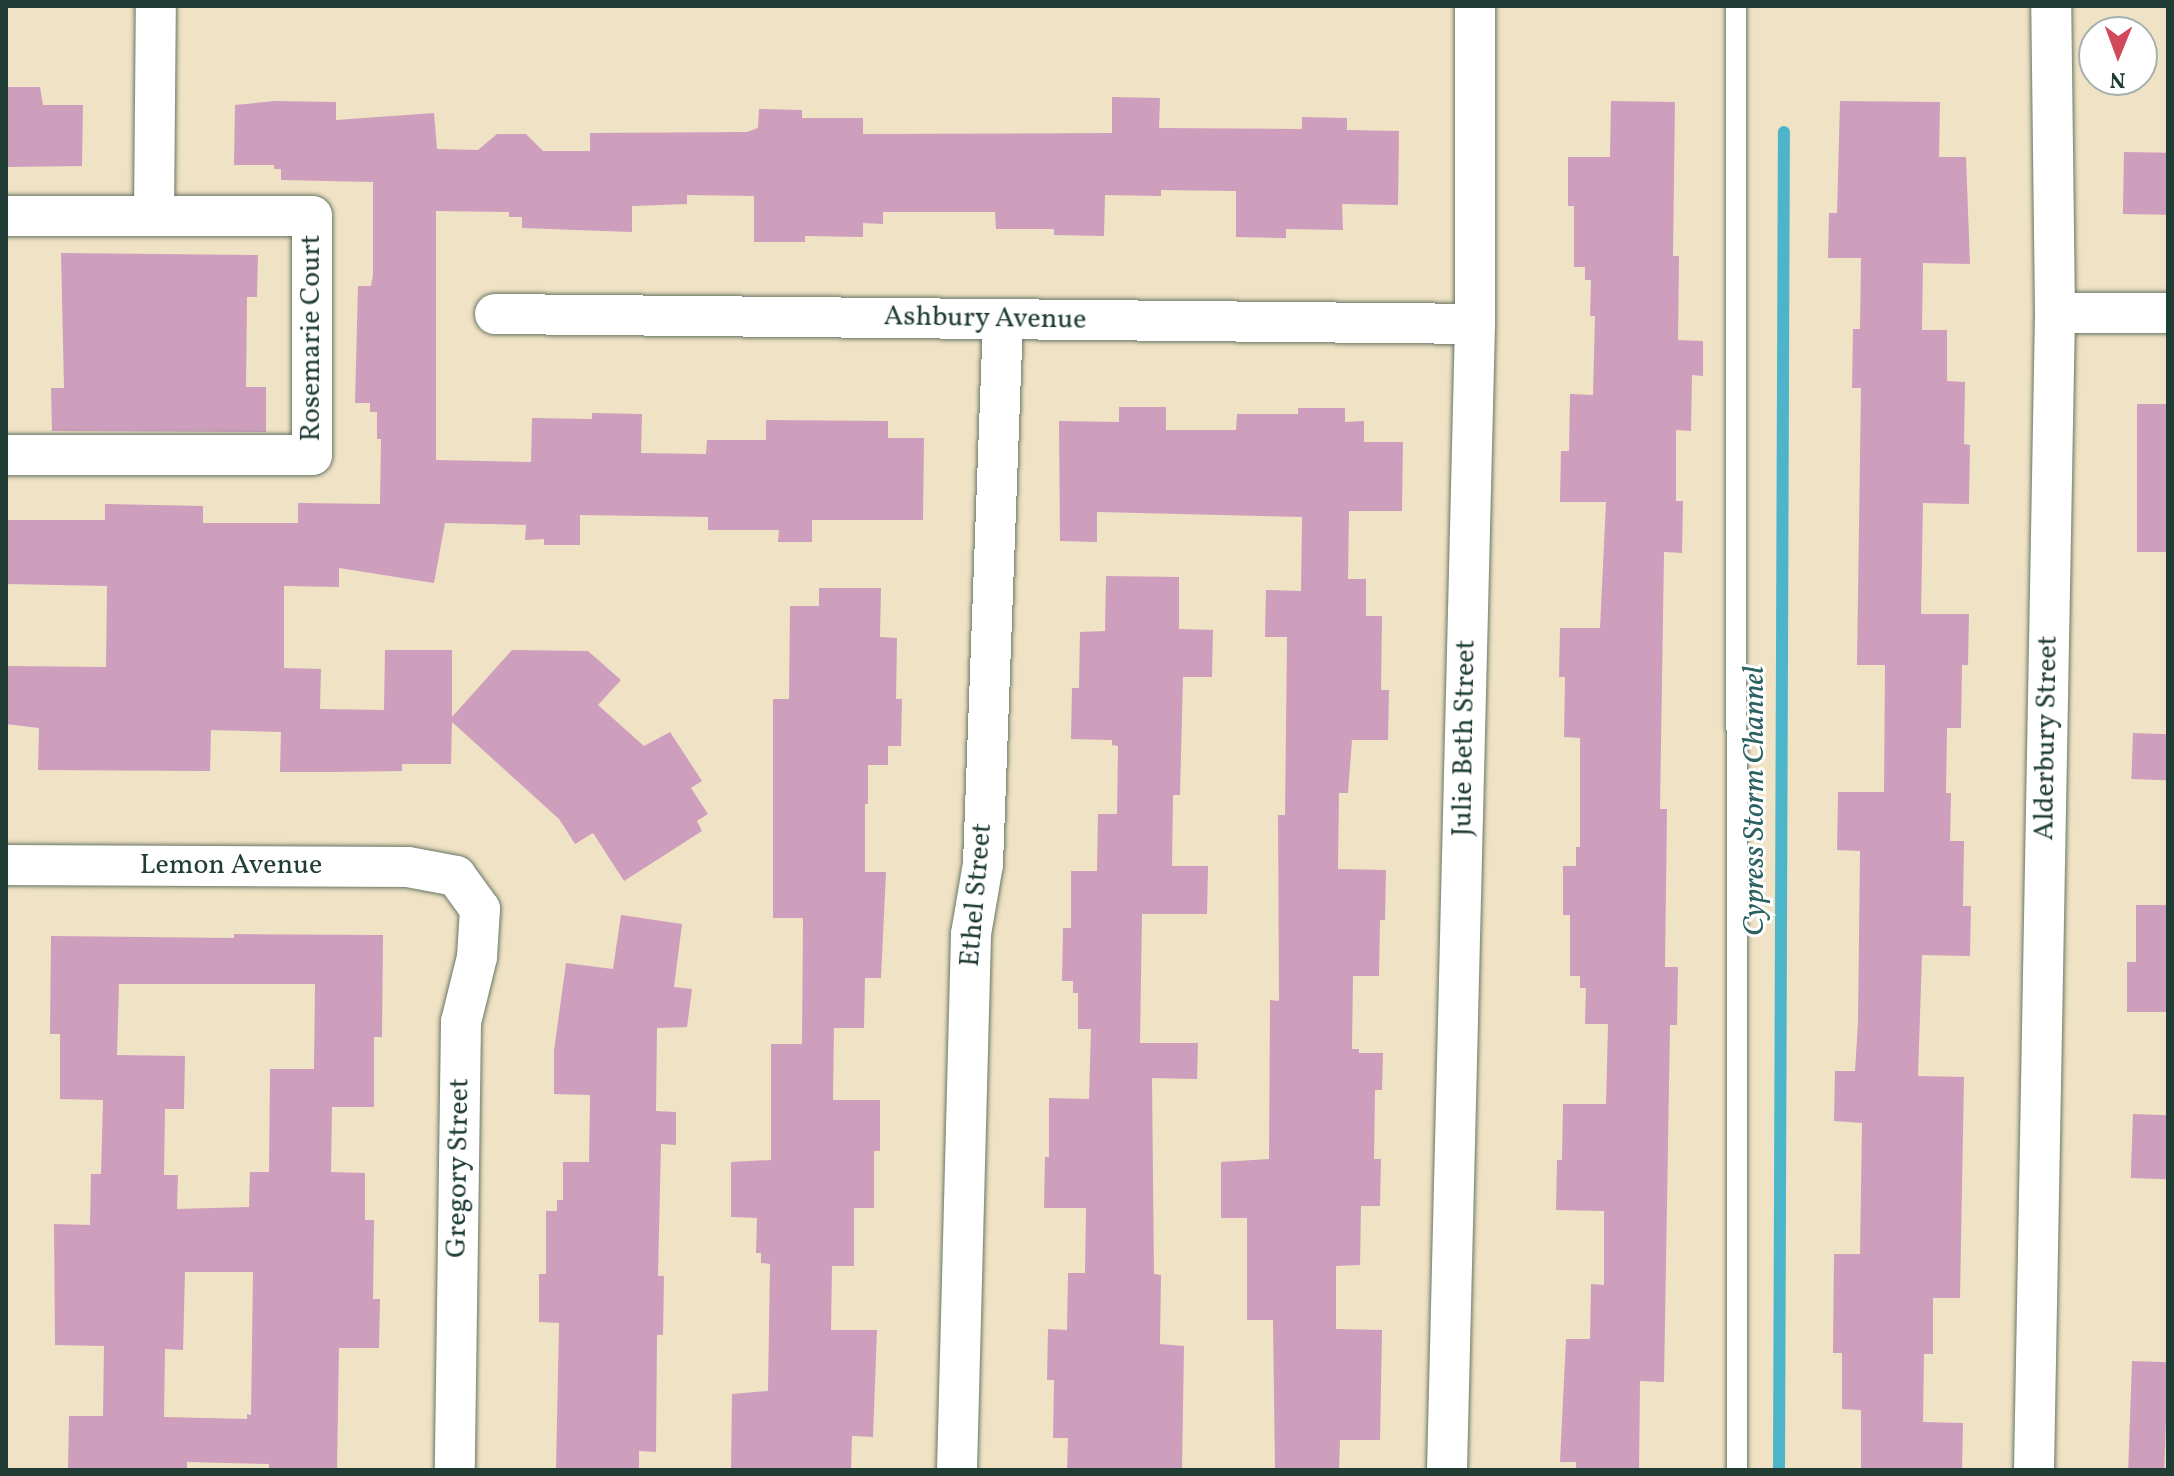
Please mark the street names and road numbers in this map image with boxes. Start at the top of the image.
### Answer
street label: Rosemarie Court [295,234,329,442]
street label: Ashbury Avenue [883,300,1087,338]
street label: Alderbury Street [2028,635,2066,841]
street label: Julie Beth Street [1446,639,1484,837]
street label: Ethel Street [954,822,1000,968]
street label: Lemon Avenue [140,849,322,883]
street label: Gregory Street [441,1077,477,1259]

